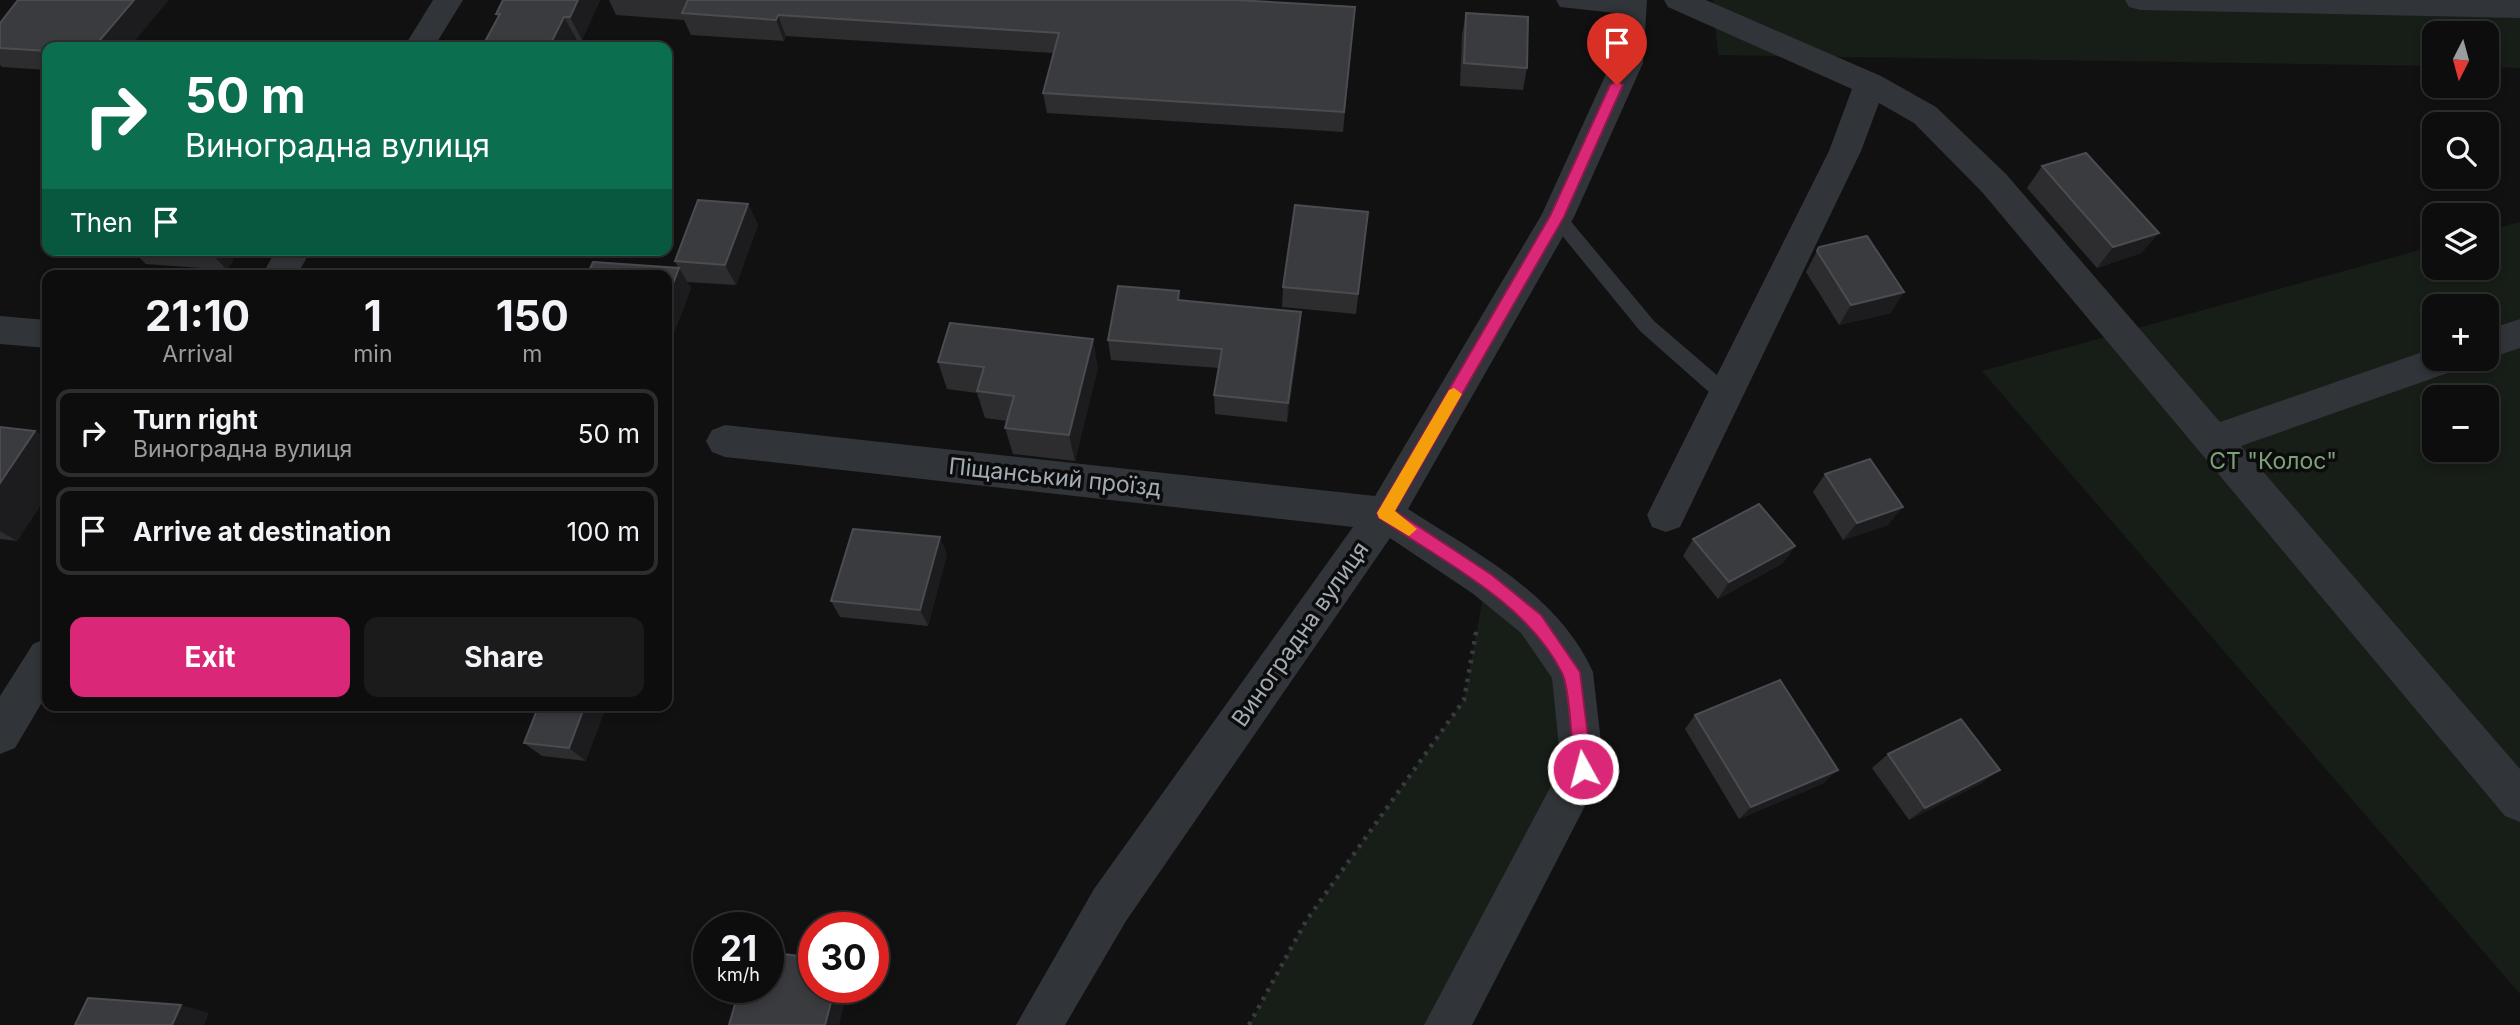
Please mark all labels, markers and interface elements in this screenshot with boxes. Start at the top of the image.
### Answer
pin [1587,13,1647,85]
north arrow [2422,21,2499,98]
map controls [2422,21,2499,462]
icon: arrive [1598,24,1636,62]
text: 50 m [185,66,306,125]
icon: right [70,70,161,161]
button: search [2422,112,2499,189]
text: Виноградна вулиця [185,126,490,165]
icon: arrive [147,203,185,241]
button: layers [2422,203,2499,280]
text: Then [70,207,133,238]
text: 21:10 [145,290,250,341]
text: 1 [364,290,382,341]
text: 150 [496,290,569,341]
button: + [2422,294,2499,371]
text: Arrival [162,340,233,368]
text: min [353,340,393,368]
text: m [522,340,542,368]
button: − [2422,385,2499,462]
text: Turn right [133,404,258,435]
icon: right [74,414,112,452]
text: 50 m [578,418,640,449]
text: Виноградна вулиця [133,435,352,463]
park label: СТ "Колос" [2209,447,2337,475]
street label: Піщанський проїзд [947,452,1163,502]
icon: arrive [74,512,112,550]
text: Arrive at destination [133,516,392,547]
text: 100 m [567,516,640,547]
street label: Виноградна вулиця [1226,536,1374,732]
button: Exit [70,617,350,697]
button: Share [364,617,644,697]
position arrow [1546,732,1620,806]
speed limit sign: 30 [798,912,889,1003]
text: 21 [720,927,757,969]
text: km/h [717,964,760,985]

